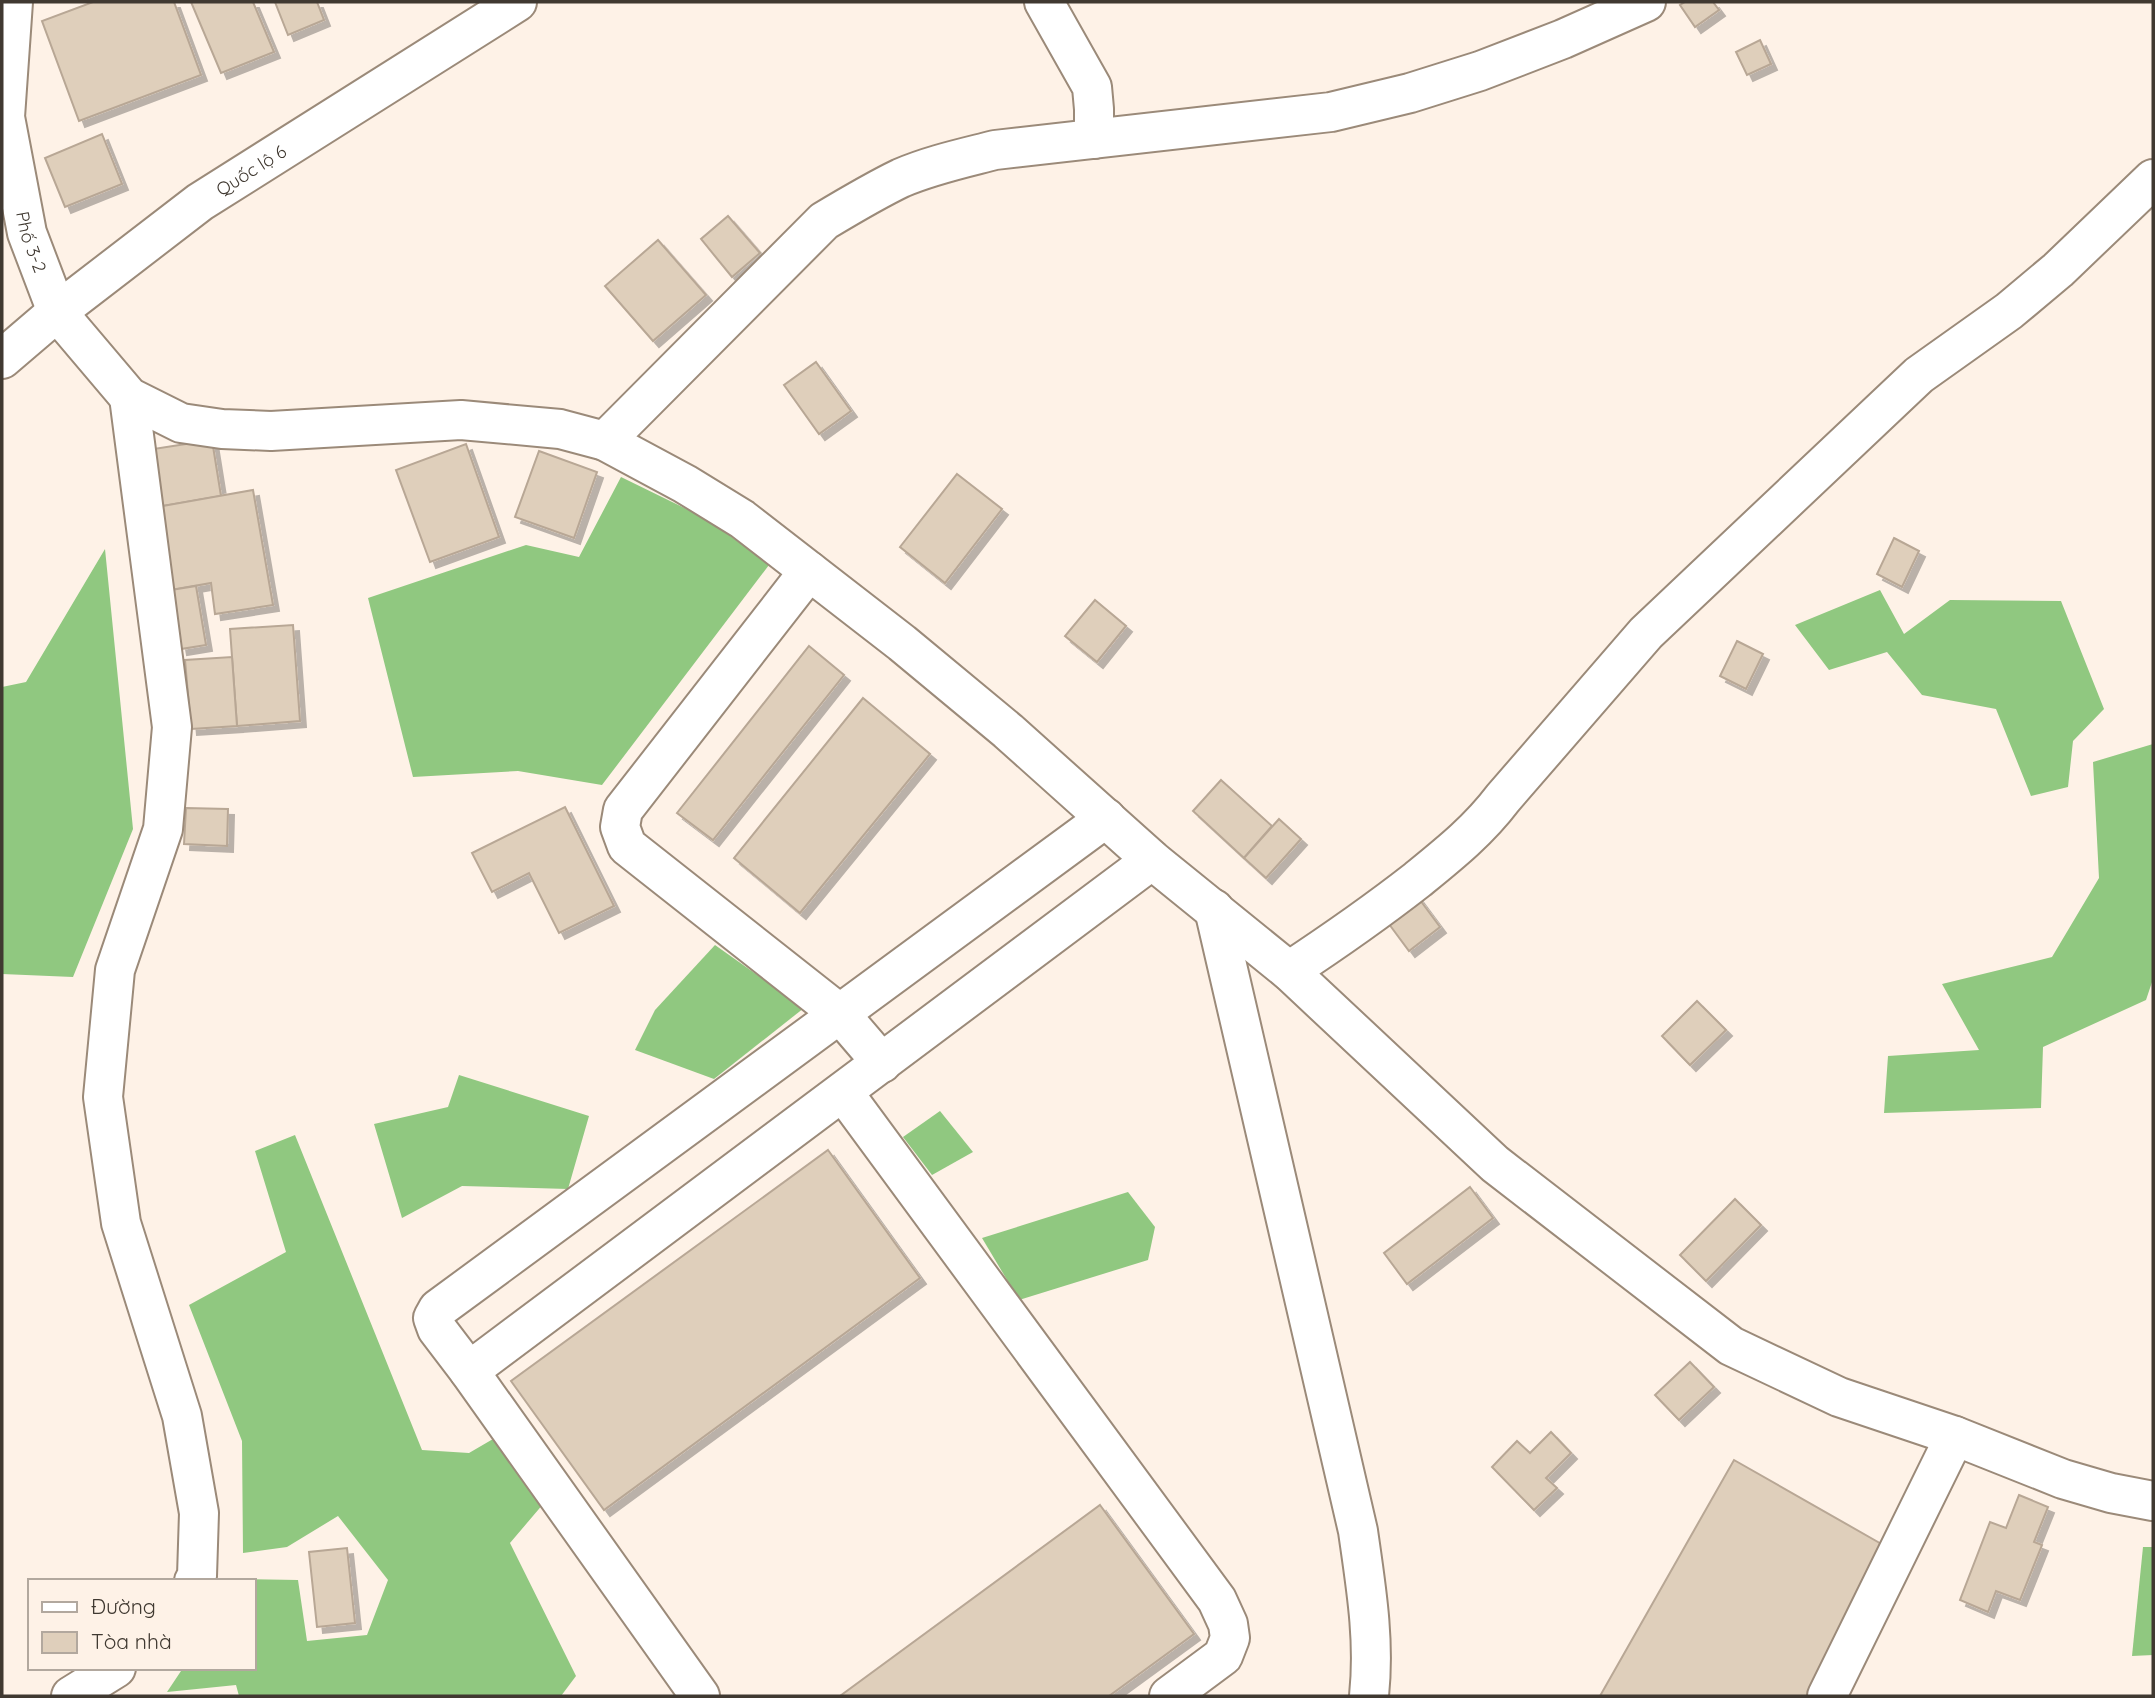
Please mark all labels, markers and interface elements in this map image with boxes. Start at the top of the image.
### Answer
street label: Quốc lộ 6 [211,139,291,201]
street label: Phố 3-2 [12,209,52,276]
legend [28,1579,256,1670]
text: Đường [91,1593,156,1619]
text: Tòa nhà [91,1628,172,1654]

